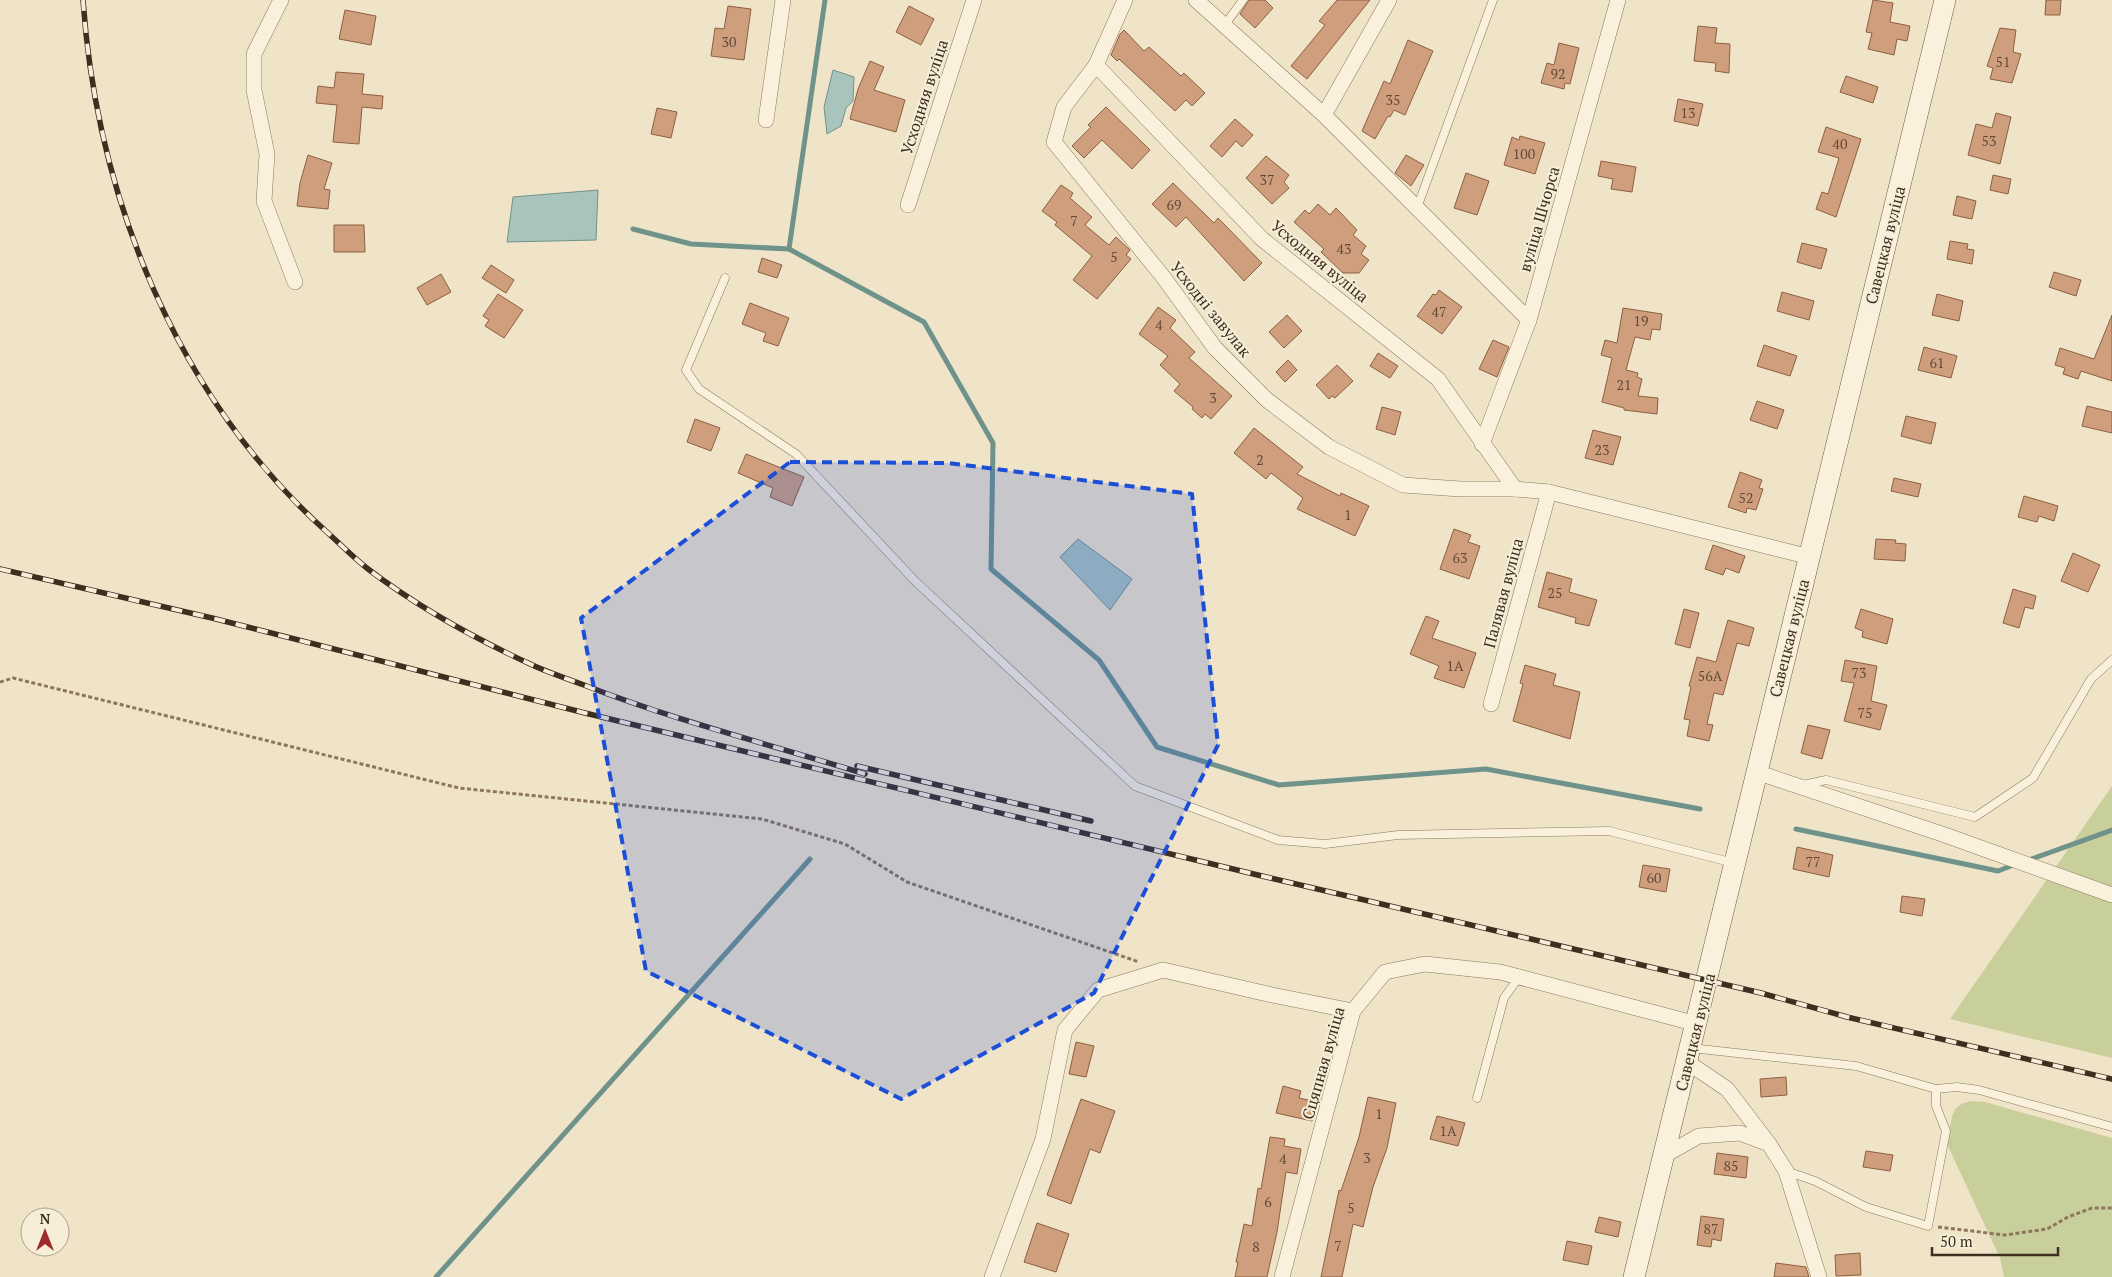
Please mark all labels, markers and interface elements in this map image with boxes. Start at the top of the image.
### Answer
house number: 30 [722,32,736,51]
street label: Усходняя вуліца [895,37,953,157]
house number: 51 [1996,52,2010,71]
house number: 92 [1551,64,1565,83]
house number: 35 [1386,90,1400,109]
house number: 13 [1681,103,1695,122]
house number: 53 [1982,131,1996,150]
house number: 40 [1833,134,1847,153]
house number: 100 [1513,144,1535,163]
street label: вуліца Шчорса [1513,164,1565,274]
house number: 37 [1260,170,1274,189]
street label: Савецкая вуліца [1860,183,1910,307]
house number: 69 [1167,195,1181,214]
house number: 7 [1070,211,1078,230]
street label: Усходняя вуліца [1266,215,1374,307]
house number: 43 [1337,239,1351,258]
house number: 5 [1110,247,1118,266]
street label: Усходні завулак [1165,256,1257,362]
house number: 47 [1432,302,1446,321]
house number: 19 [1634,311,1648,330]
house number: 4 [1155,315,1163,334]
house number: 61 [1930,353,1944,372]
house number: 21 [1617,375,1631,394]
house number: 3 [1209,388,1217,407]
house number: 23 [1595,440,1609,459]
house number: 2 [1256,450,1264,469]
house number: 52 [1739,488,1753,507]
house number: 1 [1344,505,1352,524]
street label: Палявая вуліца [1478,535,1528,651]
house number: 63 [1453,548,1467,567]
street label: Савецкая вуліца [1764,576,1814,700]
house number: 25 [1548,583,1562,602]
house number: 1А [1446,656,1464,675]
house number: 73 [1852,663,1866,682]
house number: 56А [1698,666,1723,685]
house number: 75 [1858,703,1872,722]
house number: 77 [1806,852,1820,871]
house number: 60 [1647,868,1661,887]
street label: Савецкая вуліца [1670,970,1720,1094]
street label: Сцяпная вуліца [1296,1004,1350,1122]
house number: 1 [1375,1104,1383,1123]
house number: 1А [1439,1121,1457,1140]
house number: 3 [1363,1148,1371,1167]
house number: 4 [1279,1149,1287,1168]
house number: 85 [1724,1156,1738,1175]
house number: 6 [1264,1192,1272,1211]
house number: 5 [1347,1198,1355,1217]
north arrow [20,1207,70,1257]
text: N [40,1209,51,1228]
house number: 87 [1704,1219,1718,1238]
scale bar [1932,1224,2058,1256]
text: 50 m [1940,1231,1973,1251]
house number: 7 [1334,1236,1342,1255]
house number: 8 [1252,1237,1260,1256]

